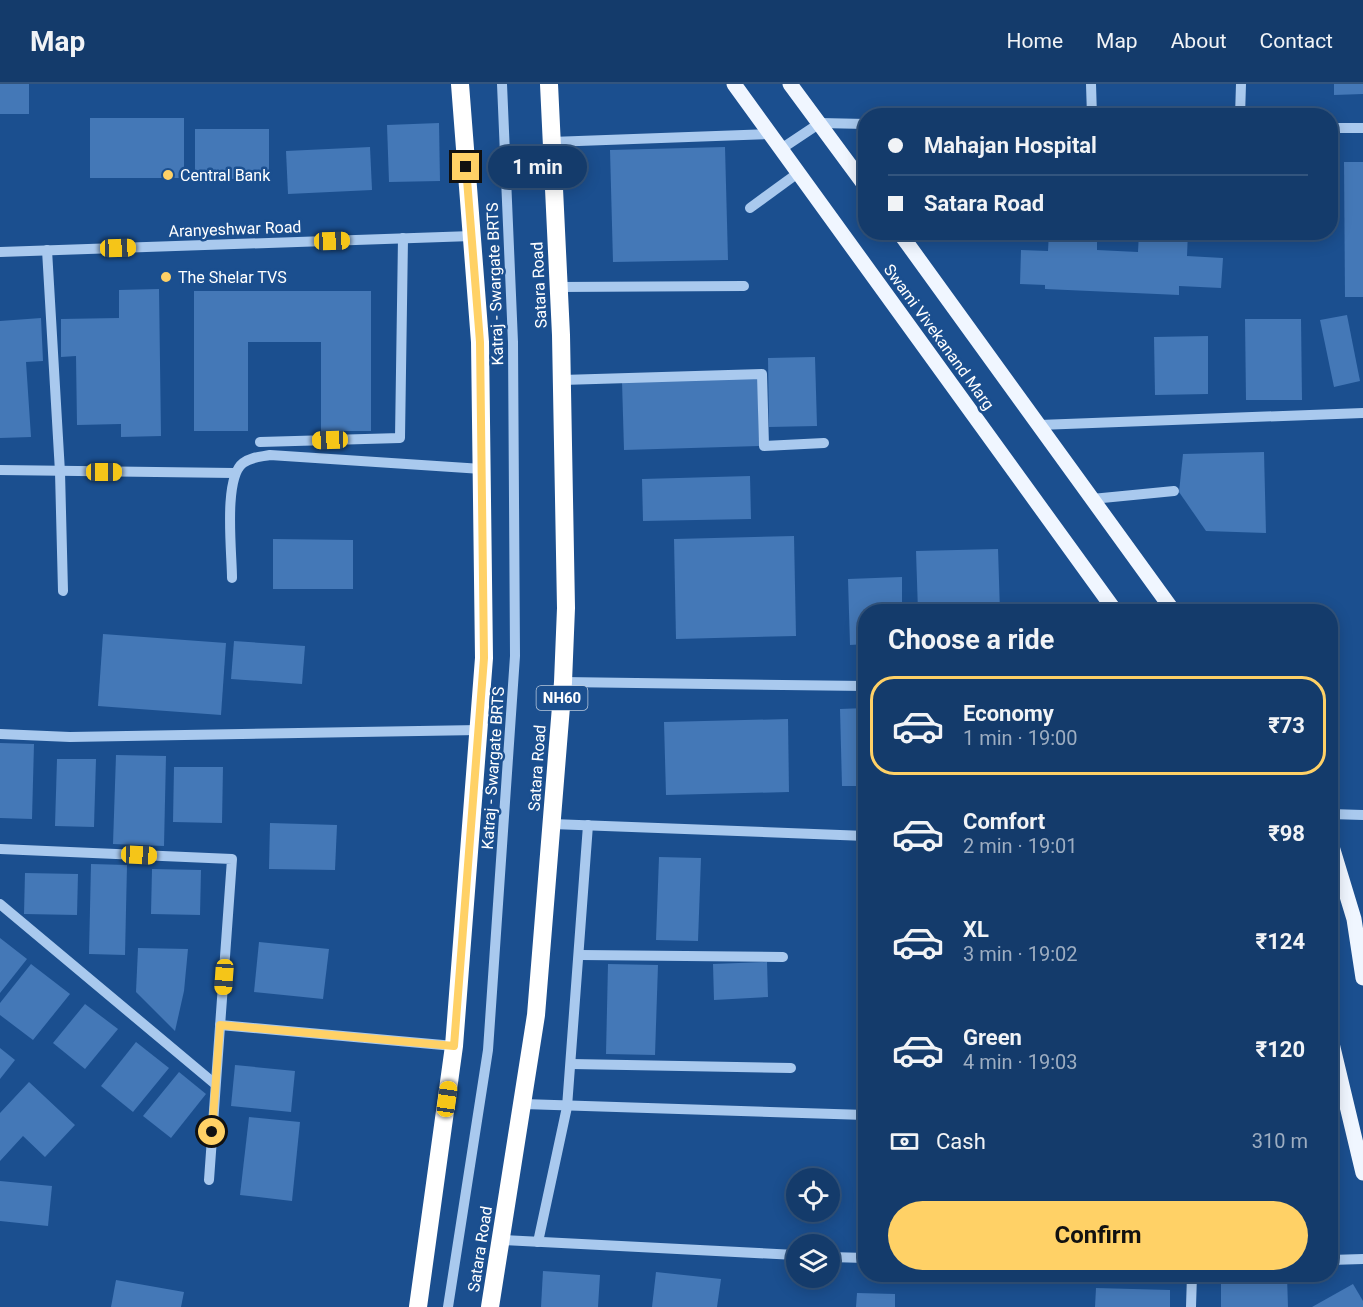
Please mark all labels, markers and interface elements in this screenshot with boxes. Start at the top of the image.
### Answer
text: Map [30,25,85,58]
text: Home [1007,29,1063,53]
text: Map [1096,29,1138,53]
text: About [1171,29,1227,53]
text: Contact [1260,29,1333,53]
text: Mahajan Hospital [924,133,1097,158]
callout: 1 min [487,146,586,188]
route end [452,153,479,180]
text: 1 min [512,155,563,179]
place label: Central Bank [180,166,271,185]
marker: Central Bank [161,168,175,182]
text: Satara Road [924,191,1044,216]
street label: Katraj - Swargate BRTS [483,202,507,366]
street label: Aranyeshwar Road [168,217,302,241]
car [314,231,350,251]
car [100,238,136,258]
street label: Satara Road [527,241,551,329]
street label: Swami Vivekanand Marg [880,260,998,414]
place label: The Shelar TVS [178,268,287,287]
marker: The Shelar TVS [159,270,173,284]
car [312,430,348,450]
car [86,463,122,481]
text: Choose a ride [888,624,1054,656]
street label: Katraj - Swargate BRTS [478,686,508,850]
road number: NH60 [536,686,588,710]
icon: car [891,699,945,753]
text: Economy [963,701,1054,726]
text: ₹73 [1268,713,1305,738]
street label: Satara Road [525,724,549,812]
text: 1 min · 19:00 [963,726,1078,750]
icon: car [891,807,945,861]
text: Comfort [963,809,1045,834]
text: ₹98 [1268,821,1305,846]
text: 2 min · 19:01 [963,834,1078,858]
car [121,845,157,865]
icon: car [891,915,945,969]
text: XL [963,917,989,942]
text: ₹124 [1256,929,1305,954]
text: 3 min · 19:02 [963,942,1078,966]
car [214,958,234,996]
icon: car [891,1023,945,1077]
text: Green [963,1025,1022,1050]
text: ₹120 [1256,1037,1305,1062]
text: 4 min · 19:03 [963,1050,1078,1074]
car [436,1080,458,1118]
route start [198,1118,225,1145]
icon: cash [888,1125,921,1158]
text: Cash [936,1129,986,1154]
text: 310 m [1252,1129,1308,1153]
map controls [786,1168,840,1288]
button: locate [786,1168,840,1222]
button: Confirm [888,1201,1308,1270]
street label: Satara Road [464,1205,496,1293]
button: layers [786,1234,840,1288]

